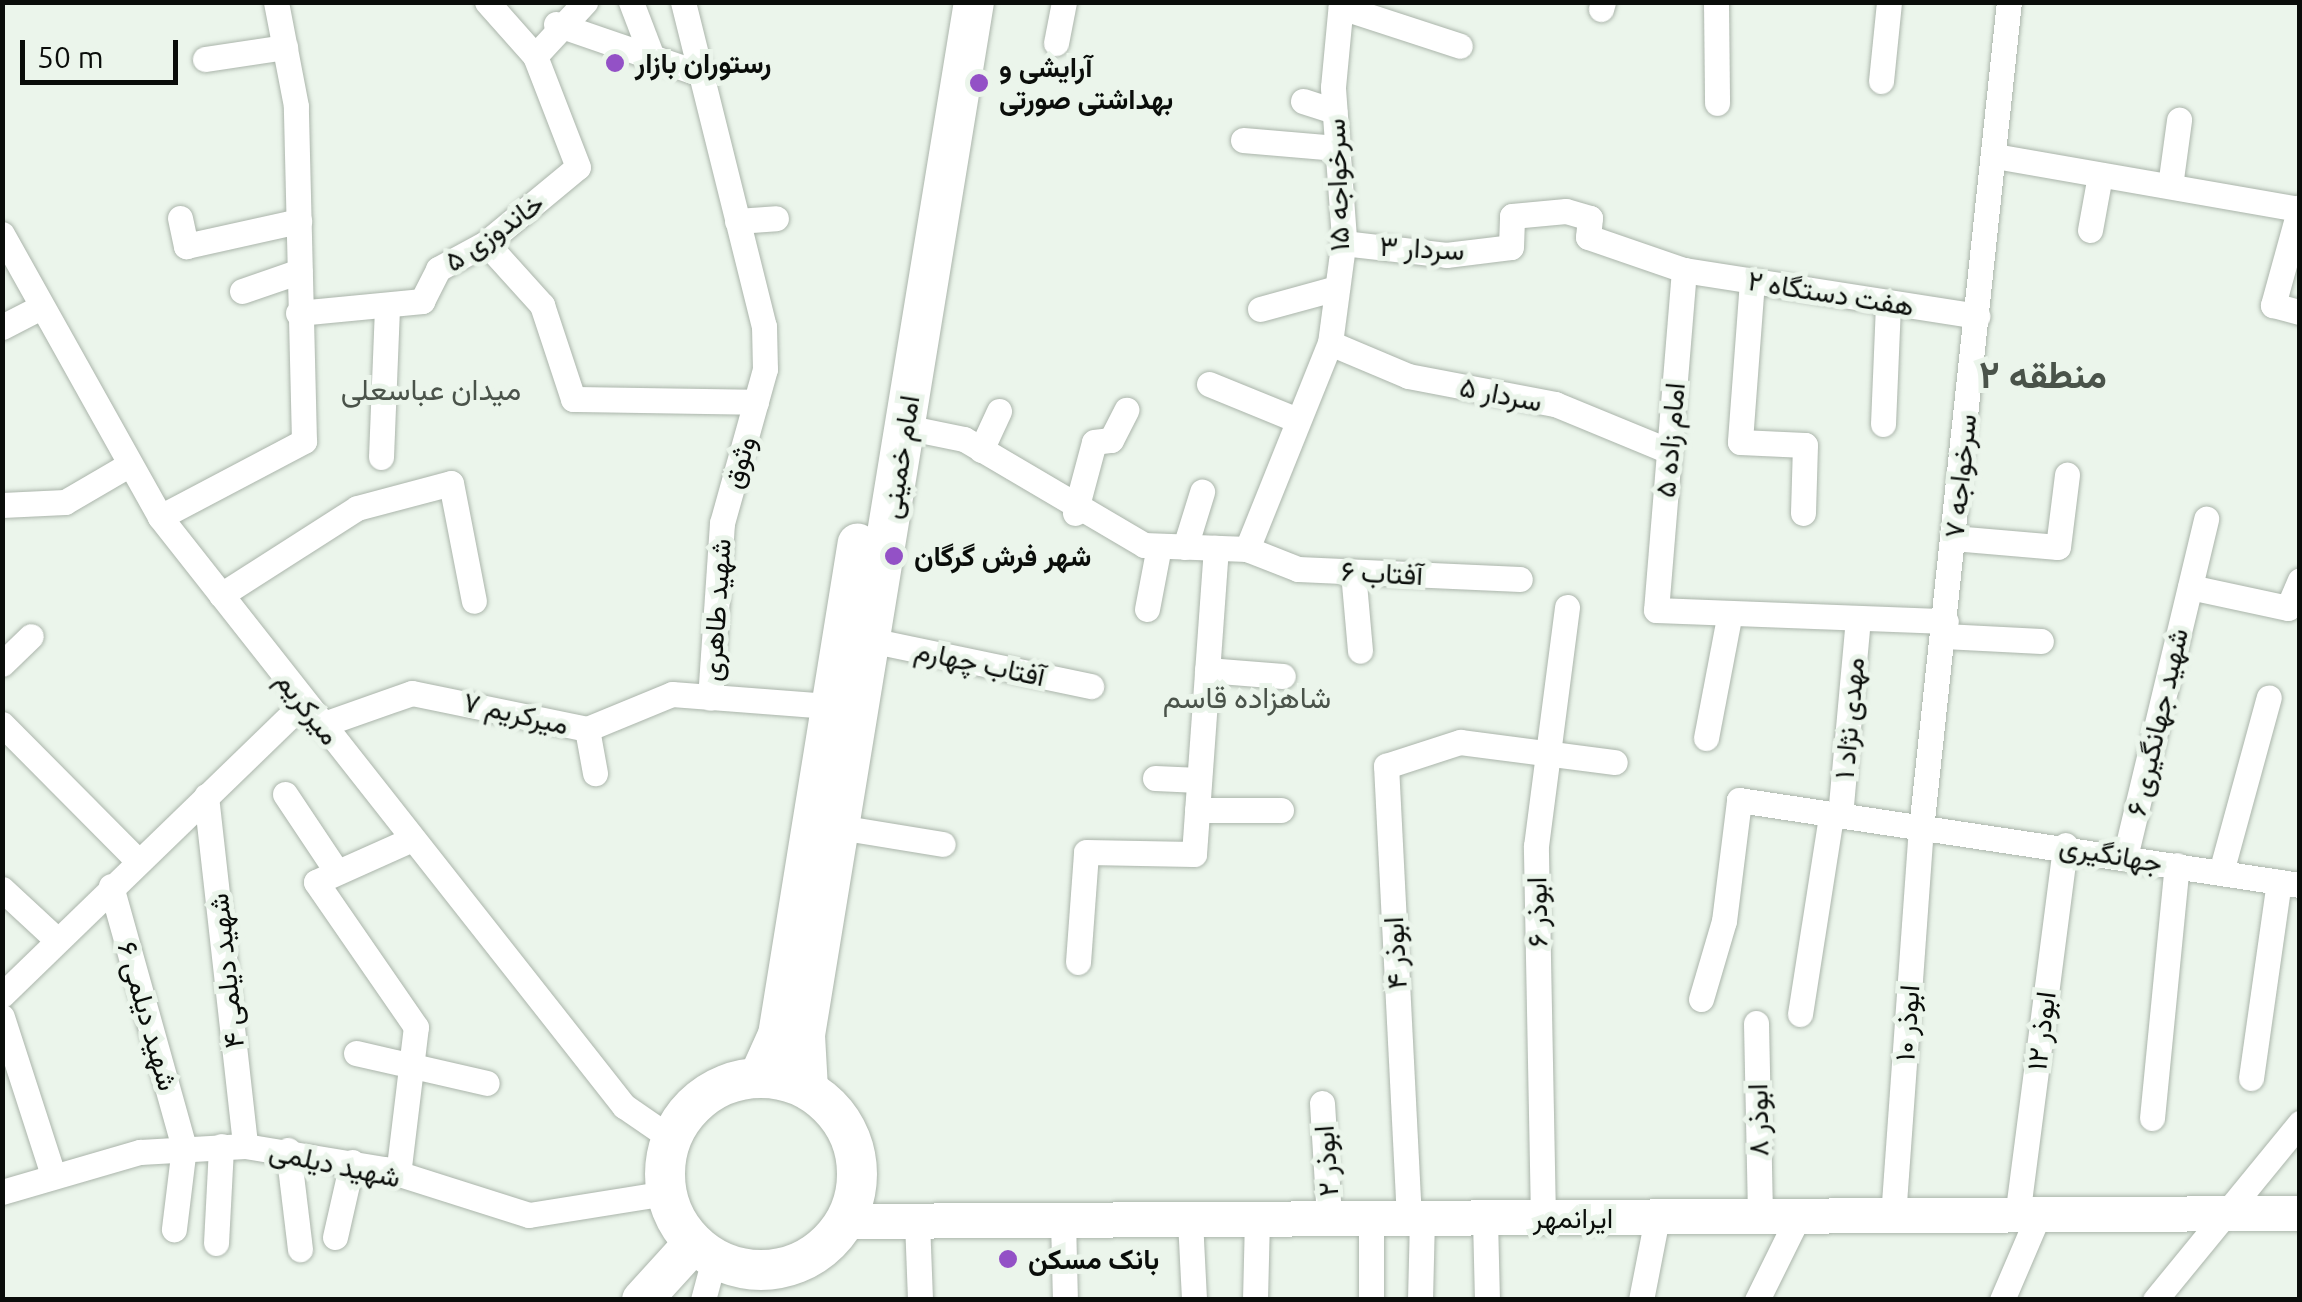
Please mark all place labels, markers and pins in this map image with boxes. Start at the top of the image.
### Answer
place label: رستوران بازار [635,46,771,80]
place label: آرایشی و بهداشتی صورتی [999,50,1173,116]
marker: رستوران بازار [604,52,626,74]
marker: آرایشی و بهداشتی صورتی [968,72,990,94]
place label: شهر فرش گرگان [914,539,1091,573]
marker: شهر فرش گرگان [883,545,905,567]
place label: بانک مسکن [1028,1242,1159,1276]
marker: بانک مسکن [997,1248,1019,1270]

